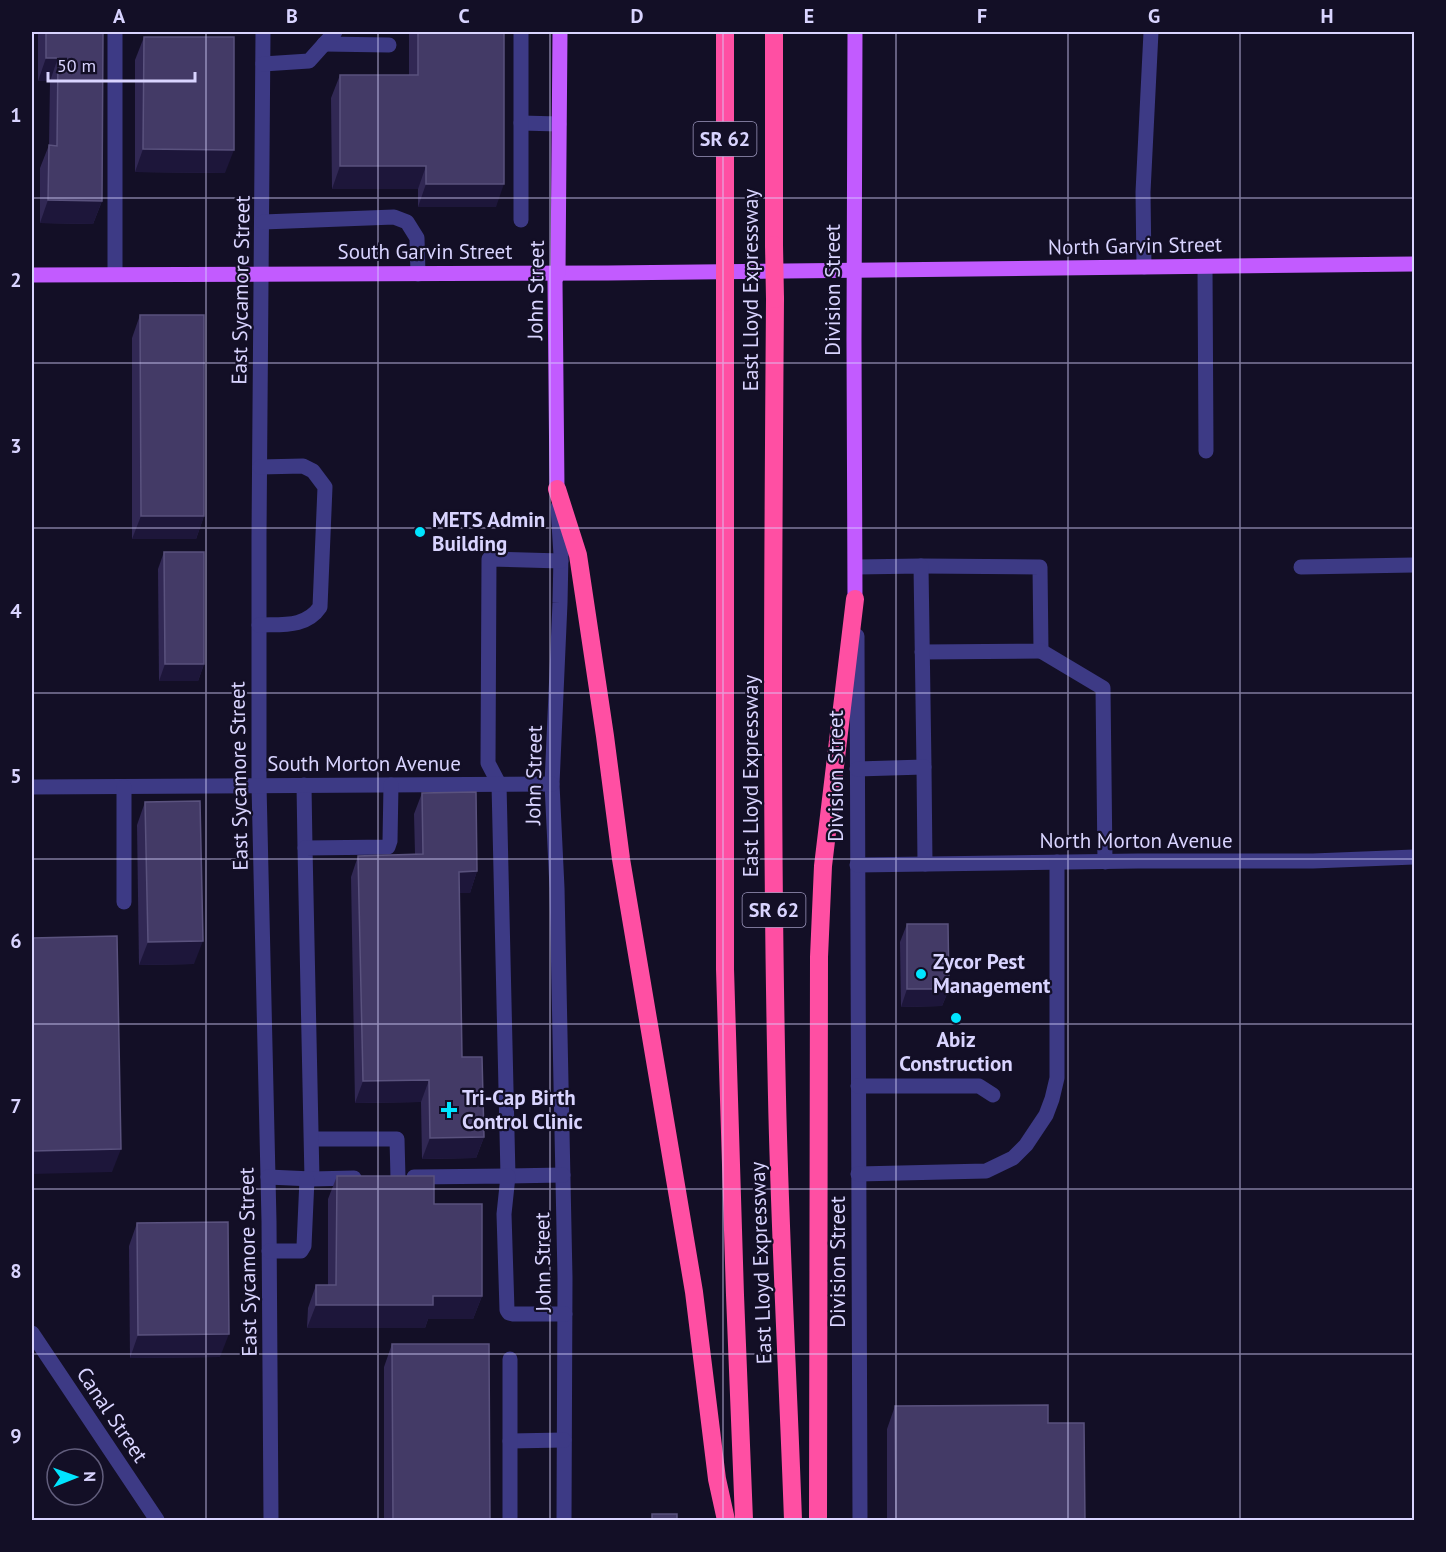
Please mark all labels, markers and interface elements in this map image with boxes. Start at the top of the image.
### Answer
text: A [113,3,126,29]
text: B [286,3,298,29]
text: C [458,3,470,29]
text: D [631,3,644,29]
text: E [804,3,814,29]
text: F [977,3,987,29]
text: G [1148,3,1160,29]
text: H [1320,3,1334,29]
scale bar [48,45,195,83]
text: 50 m [57,54,96,77]
text: 1 [10,102,22,128]
road number: SR 62 [694,122,756,156]
street label: East Lloyd Expressway [737,189,764,391]
street label: East Sycamore Street [225,195,256,385]
street label: Division Street [819,224,846,356]
street label: North Garvin Street [1048,230,1222,261]
street label: South Garvin Street [338,238,512,265]
street label: John Street [521,240,550,341]
text: 2 [10,267,22,293]
text: 3 [10,433,22,459]
place label: METS Admin Building [432,506,545,557]
marker: METS Admin Building [413,525,427,539]
text: 4 [10,598,22,624]
street label: East Lloyd Expressway [737,675,764,877]
street label: East Sycamore Street [223,681,254,871]
street label: Division Street [822,710,849,842]
street label: John Street [519,725,548,826]
street label: South Morton Avenue [267,750,461,777]
text: 5 [10,763,22,789]
street label: North Morton Avenue [1039,827,1233,854]
road number: SR 62 [742,893,806,927]
text: 6 [10,928,22,954]
place label: Zycor Pest Management [933,948,1051,999]
marker: Zycor Pest Management [914,967,928,981]
marker: Abiz Construction [949,1011,963,1025]
place label: Abiz Construction [899,1026,1013,1077]
place label: Tri-Cap Birth Control Clinic [462,1084,583,1135]
text: 7 [10,1093,22,1119]
marker: Tri-Cap Birth Control Clinic [440,1101,458,1119]
street label: East Lloyd Expressway [743,1161,778,1365]
street label: East Sycamore Street [232,1167,263,1357]
street label: Division Street [824,1196,851,1328]
street label: John Street [528,1212,557,1313]
text: 8 [10,1258,22,1284]
street label: Canal Street [71,1362,154,1468]
text: 9 [10,1423,22,1449]
north arrow [45,1447,105,1507]
text: N [80,1471,100,1482]

